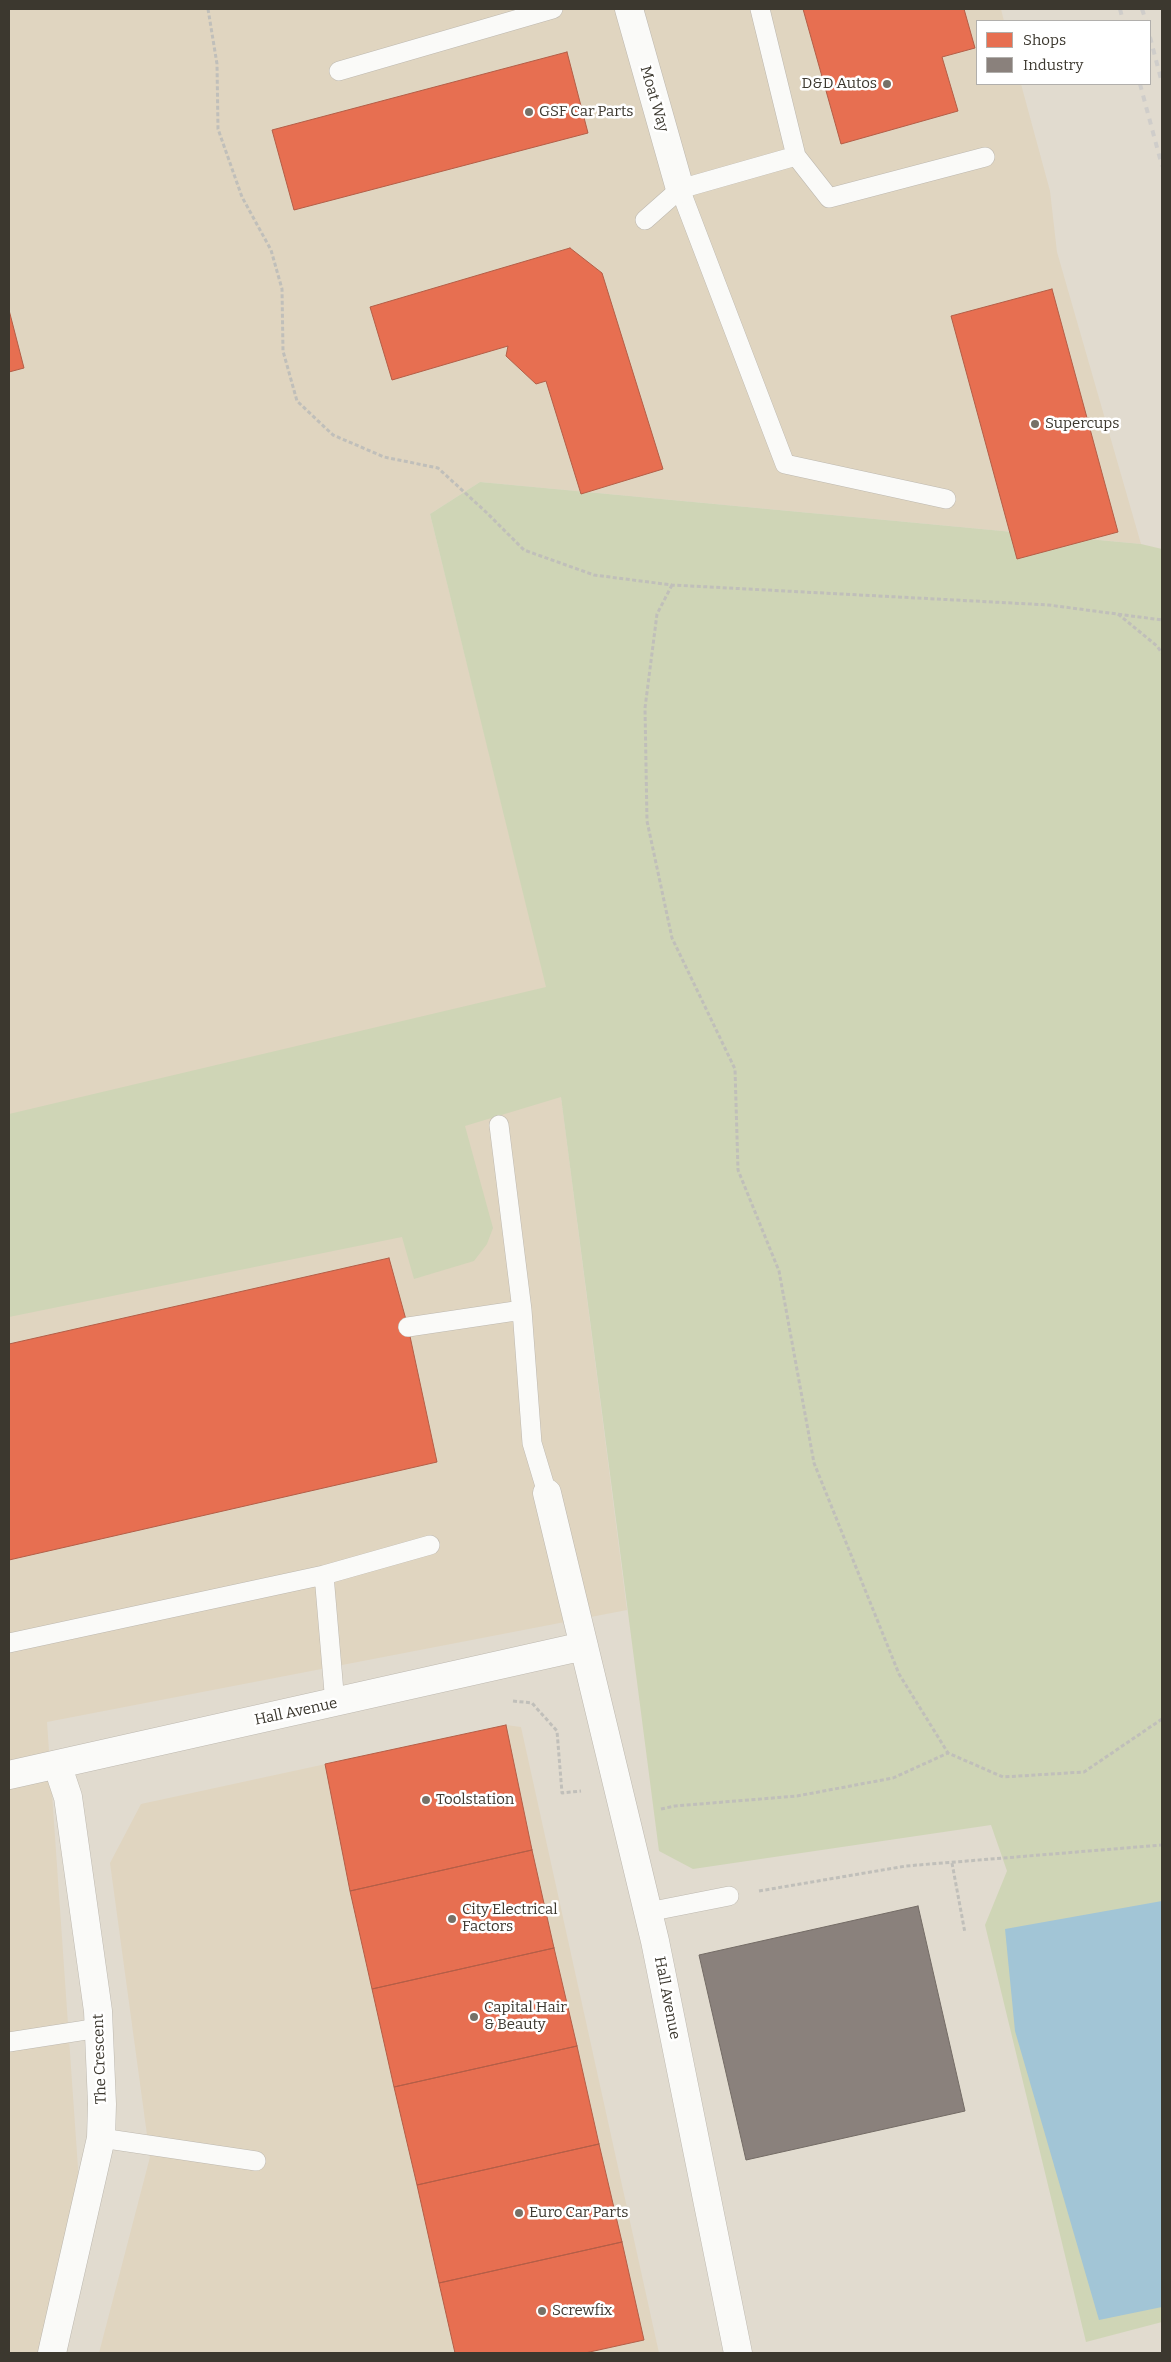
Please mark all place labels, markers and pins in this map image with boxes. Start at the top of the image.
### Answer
place label: D&D Autos [802,75,877,93]
marker: D&D Autos [881,78,893,90]
place label: GSF Car Parts [539,103,633,121]
marker: GSF Car Parts [523,106,535,118]
place label: Supercups [1045,415,1119,433]
marker: Supercups [1029,418,1041,430]
place label: Toolstation [436,1791,514,1809]
marker: Toolstation [420,1794,432,1806]
place label: City Electrical Factors [462,1901,558,1936]
marker: City Electrical Factors [446,1913,458,1925]
place label: Capital Hair & Beauty [484,1999,567,2034]
marker: Capital Hair & Beauty [468,2011,480,2023]
place label: Euro Car Parts [529,2204,628,2222]
marker: Euro Car Parts [513,2207,525,2219]
place label: Screwfix [552,2302,612,2320]
marker: Screwfix [536,2305,548,2317]

